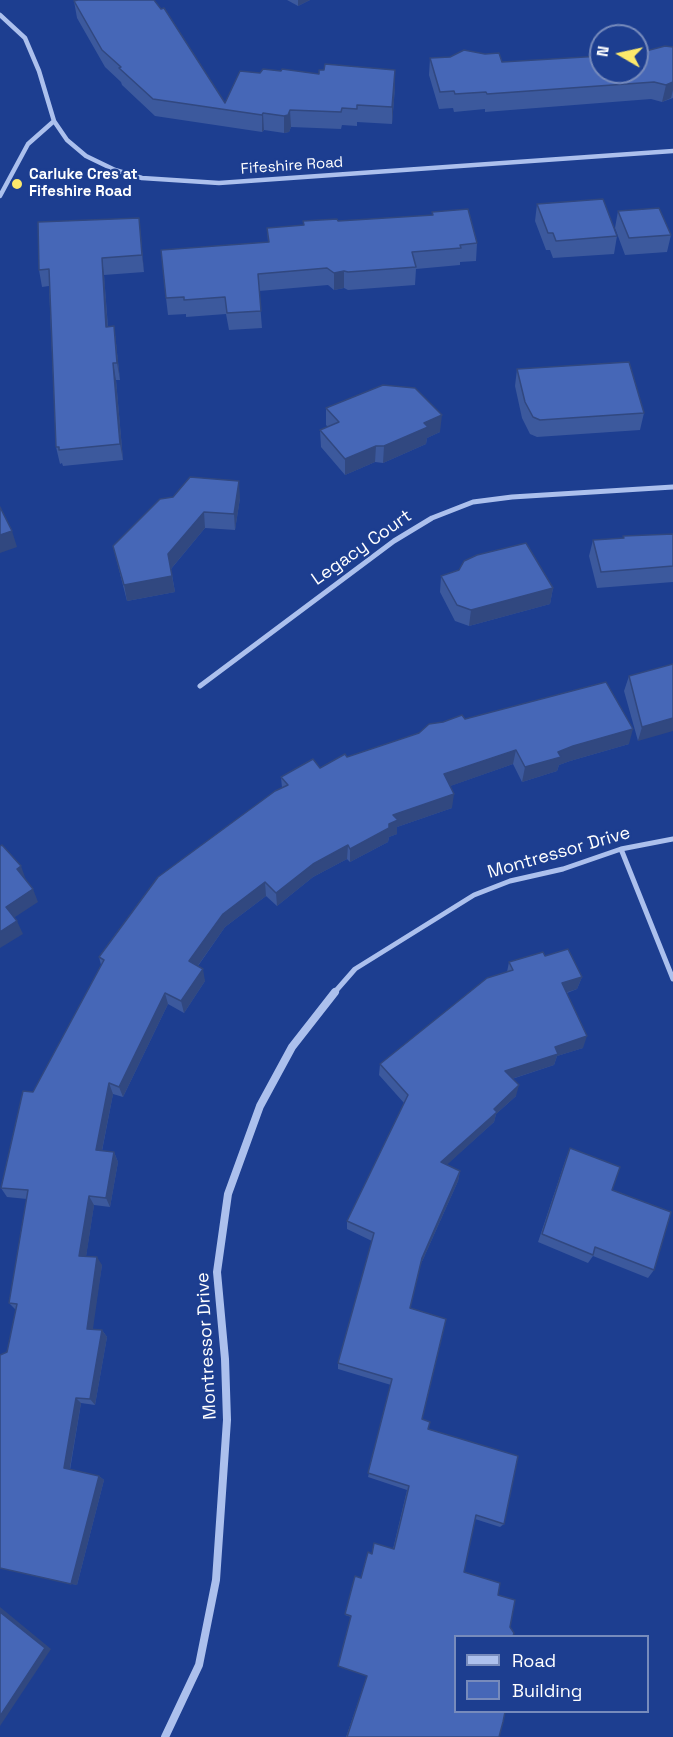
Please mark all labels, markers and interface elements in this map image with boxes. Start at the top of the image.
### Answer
north arrow [589,24,649,84]
text: N [591,44,614,58]
street label: Fifeshire Road [240,153,344,179]
place label: Carluke Cres at Fifeshire Road [29,166,138,201]
marker: Carluke Cres at Fifeshire Road [10,177,24,191]
street label: Legacy Court [308,506,416,590]
street label: Montressor Drive [485,822,633,884]
street label: Montressor Drive [192,1272,222,1420]
legend [454,1635,649,1713]
text: Road [512,1649,556,1672]
text: Building [512,1679,582,1702]

